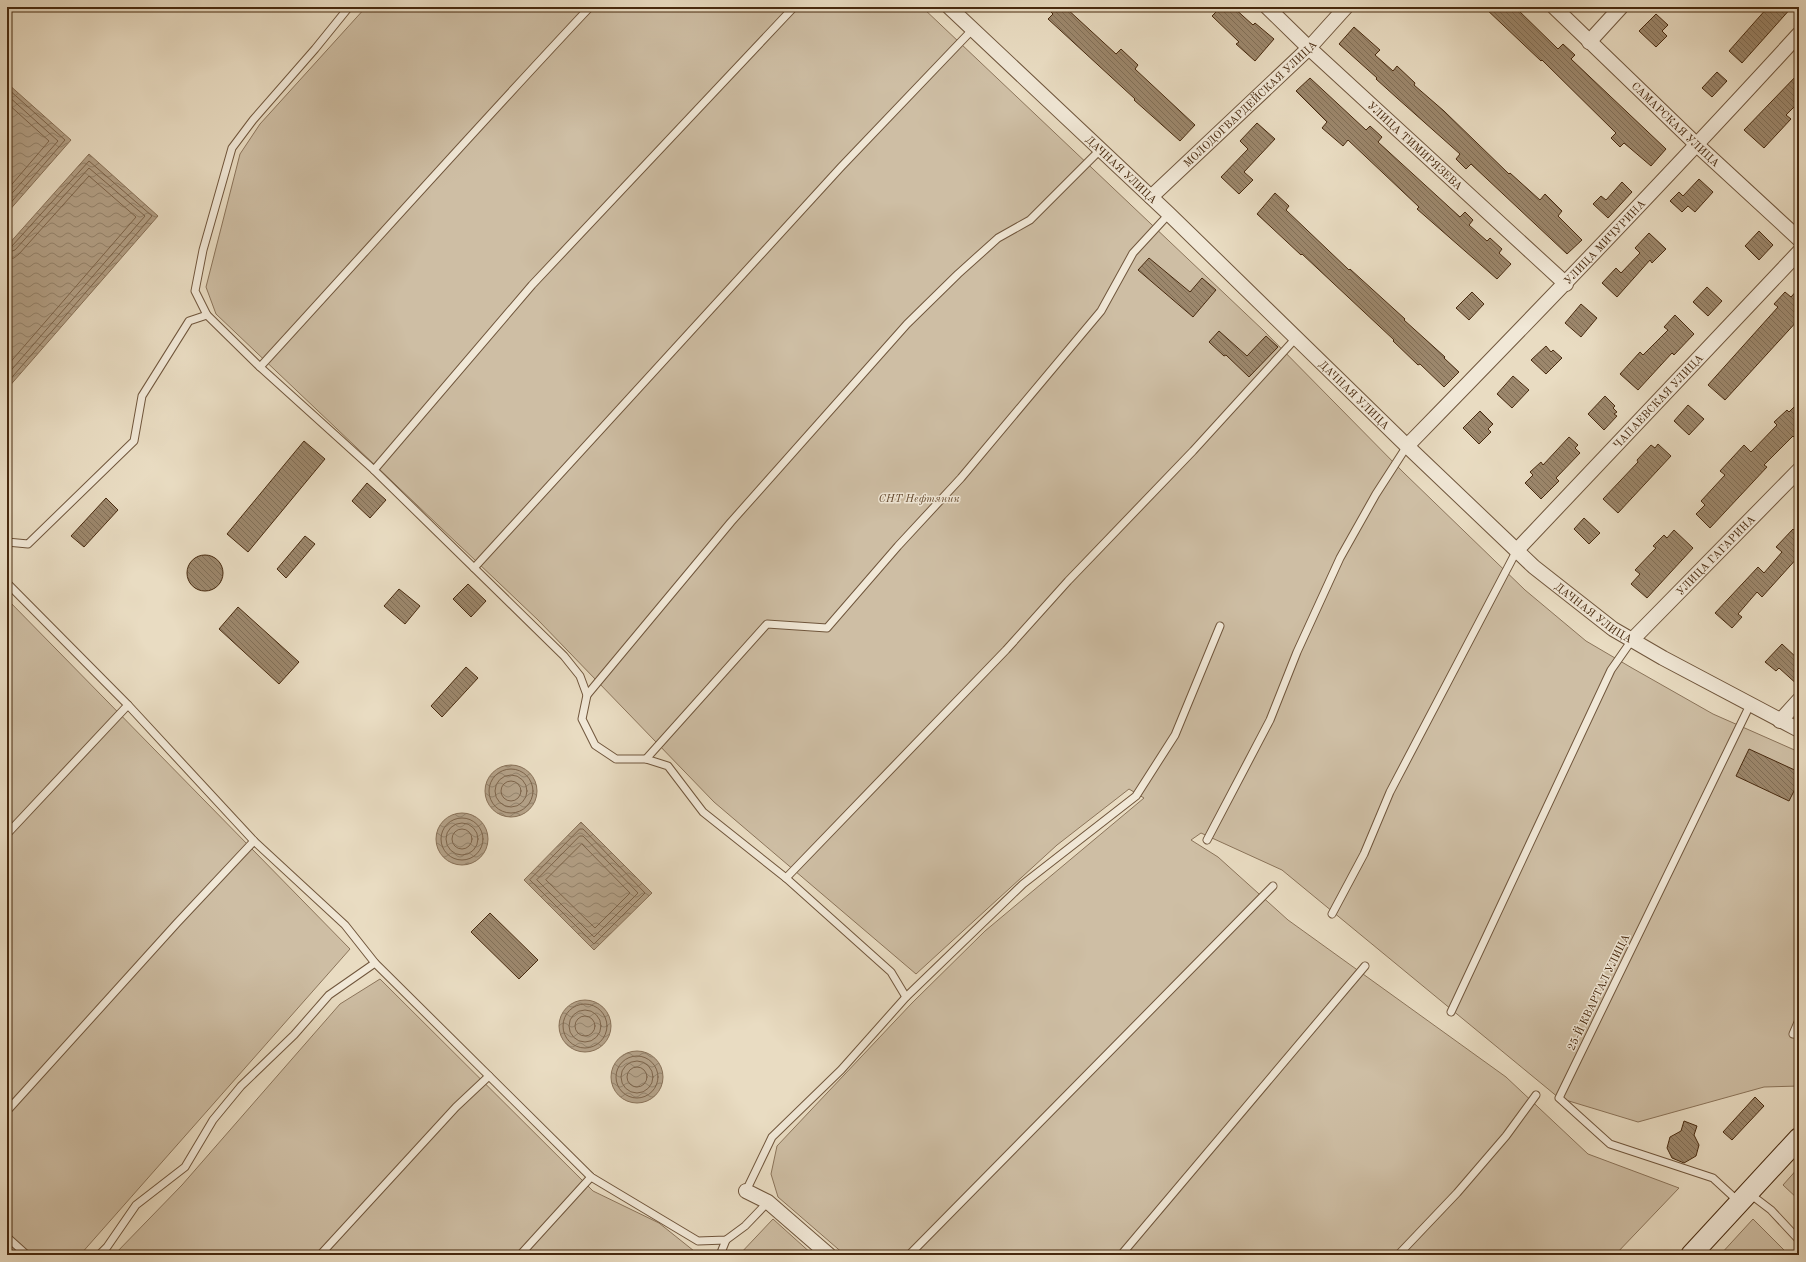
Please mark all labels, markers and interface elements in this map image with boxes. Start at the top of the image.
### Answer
street label: МОЛОДОГВАРДЕЙСКАЯ УЛИЦА [1182,39,1320,170]
street label: САМАРСКАЯ УЛИЦА [1629,81,1721,170]
street label: УЛИЦА ТИМИРЯЗЕВА [1365,100,1464,193]
street label: ДАЧНАЯ УЛИЦА [1083,135,1159,207]
street label: УЛИЦА МИЧУРИНА [1563,198,1649,287]
street label: ЧАПАЕВСКАЯ УЛИЦА [1612,352,1706,451]
street label: ДАЧНАЯ УЛИЦА [1316,359,1391,433]
park label: СНТ Нефтяник [878,494,960,505]
street label: УЛИЦА ГАГАРИНА [1675,514,1758,598]
street label: ДАЧНАЯ УЛИЦА [1552,581,1634,646]
street label: 25-Й КВАРТАЛ УЛИЦА [1565,931,1633,1053]

